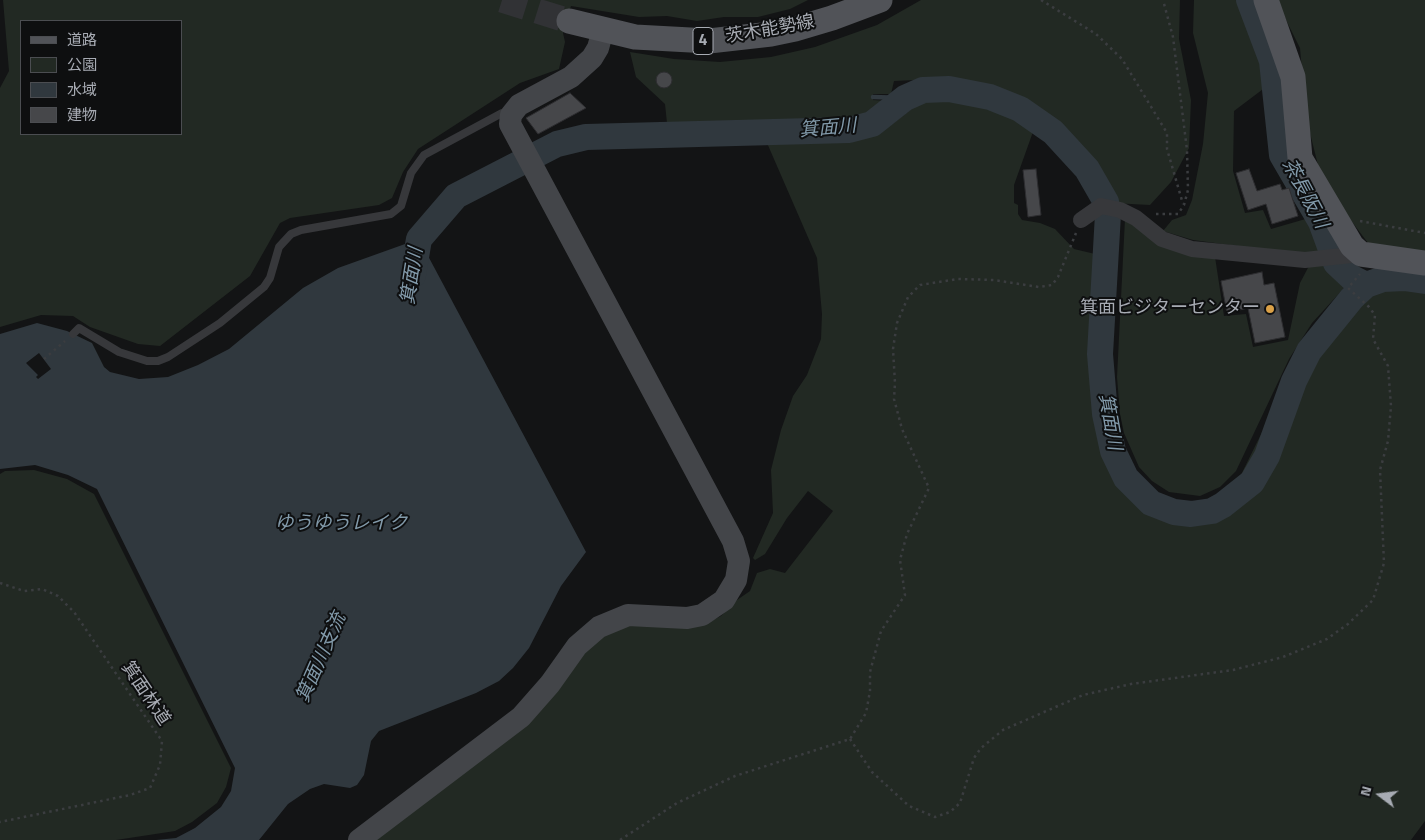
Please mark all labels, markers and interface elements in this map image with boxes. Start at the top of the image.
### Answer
street label: 茨木能勢線 [724,12,816,48]
legend [20,20,182,135]
road number: 4 [693,27,713,54]
text: 道路 [67,28,97,51]
text: 公園 [67,53,97,76]
text: 水域 [67,78,97,101]
text: 建物 [67,103,97,126]
water label: 箕面川 [799,115,857,143]
water label: 茶長阪川 [1276,155,1332,233]
water label: 箕面川 [397,246,429,306]
place label: 箕面ビジターセンター [1080,298,1260,320]
marker: 箕面ビジターセンター [1264,303,1276,315]
water label: 箕面川 [1093,392,1125,452]
water label: ゆうゆうレイク [275,513,407,535]
water label: 箕面川支流 [292,610,352,706]
street label: 箕面林道 [116,658,174,730]
north arrow [1355,770,1405,820]
text: N [1354,784,1376,798]

